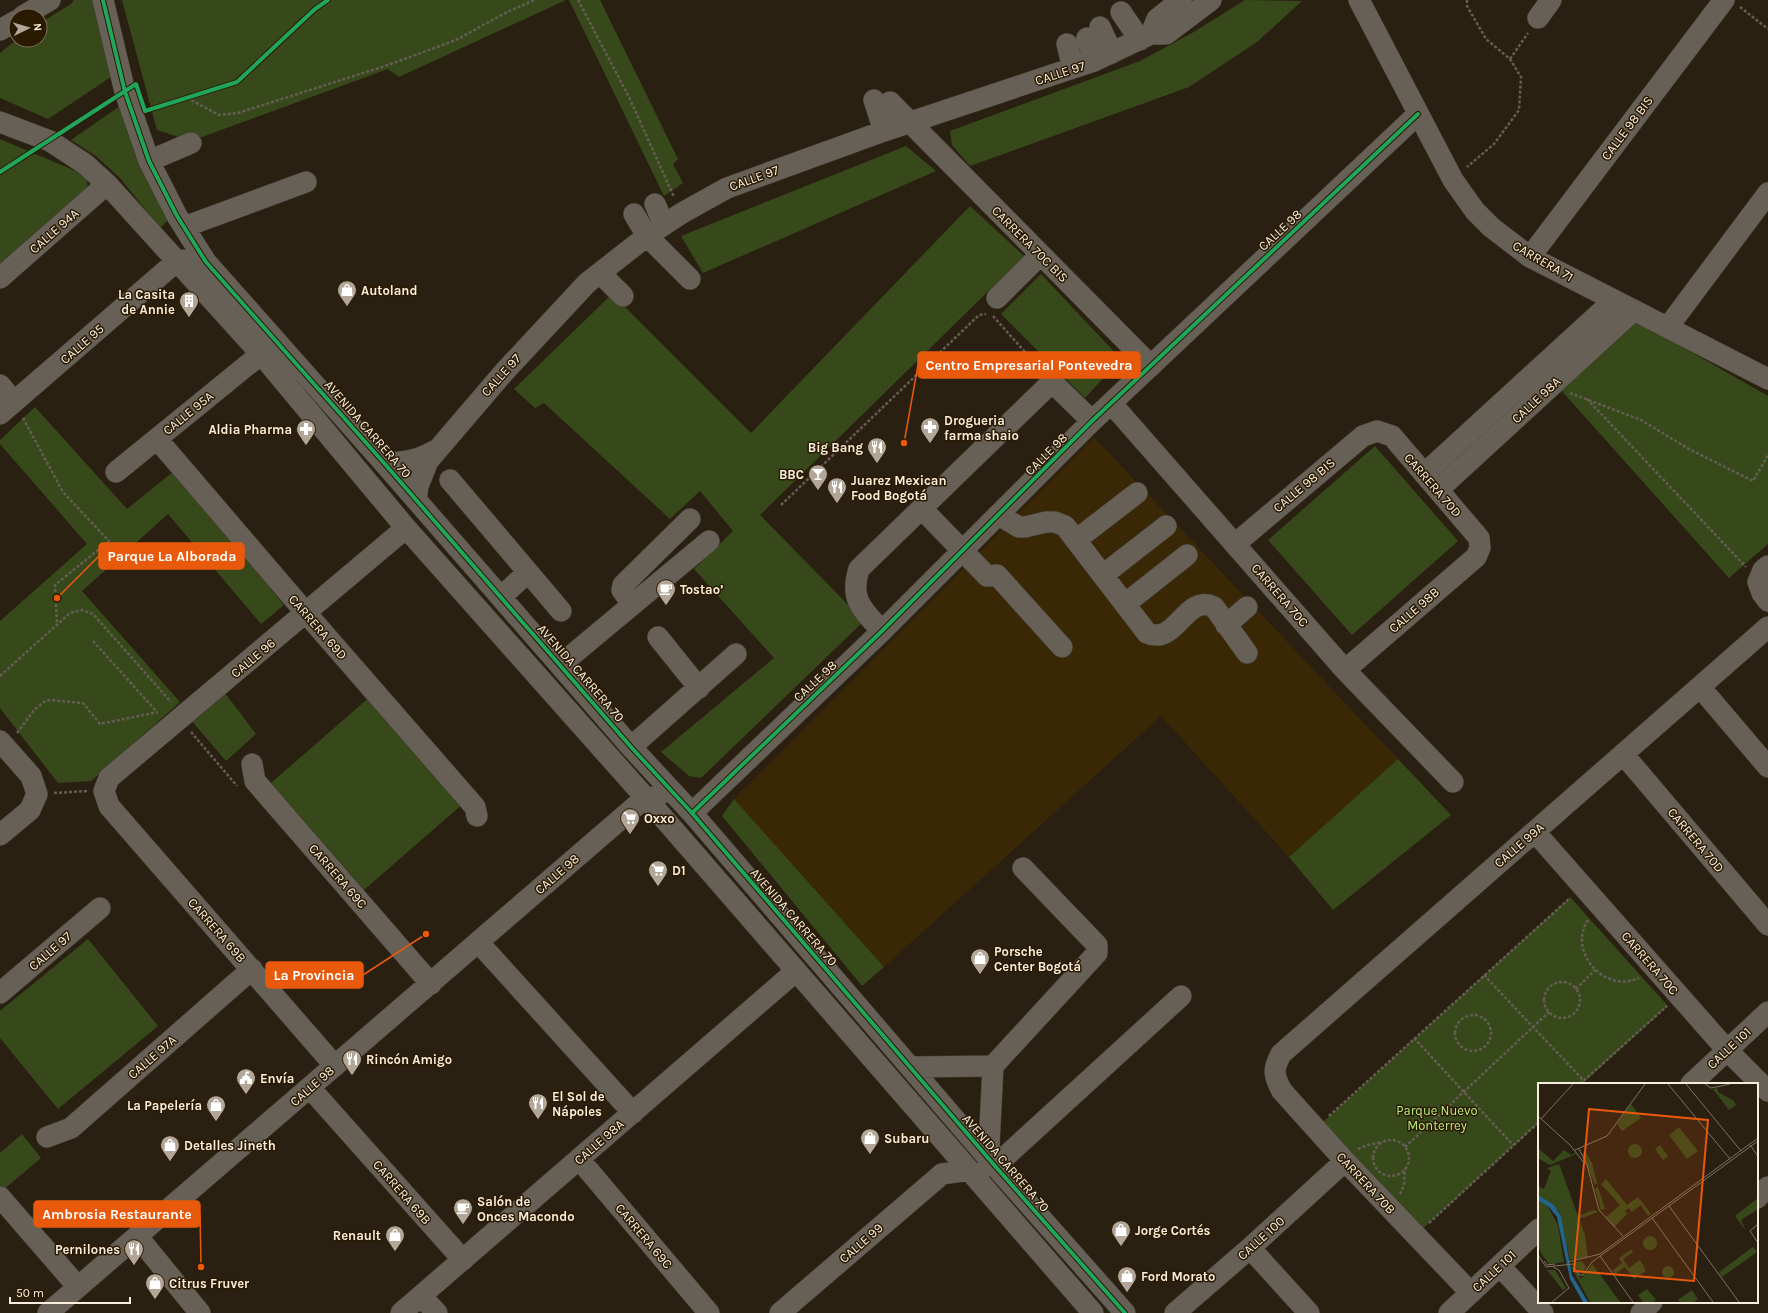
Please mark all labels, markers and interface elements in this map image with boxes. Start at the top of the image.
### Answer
north arrow [8,8,48,48]
text: N [31,23,44,32]
street label: CALLE 97 [1033,58,1087,88]
street label: CALLE 98 BIS [1598,93,1656,163]
street label: CALLE 97 [727,162,781,194]
street label: CARRERA 70C BIS [989,203,1071,285]
street label: CALLE 94A [26,205,82,256]
street label: CALLE 98 [1255,206,1305,254]
street label: CARRERA 71 [1510,238,1576,284]
shop icon: Autoland [336,279,358,307]
place label: Autoland [361,283,417,298]
place label: La Casita de Annie [118,287,175,317]
building icon: La Casita de Annie [178,290,200,318]
street label: CALLE 95 [57,321,107,367]
street label: CALLE 97 [478,351,524,399]
callout: Centro Empresarial Pontevedra [918,352,1140,378]
text: Centro Empresarial Pontevedra [926,357,1132,374]
street label: CALLE 98A [1509,373,1564,426]
street label: AVENIDA CARRERA 70 [322,377,415,481]
street label: CALLE 95A [160,388,217,438]
place label: Drogueria farma shaio [944,413,1019,443]
pharmacy icon: Drogueria farma shaio [919,416,941,444]
pharmacy icon: Aldia Pharma [295,418,317,446]
place label: Aldia Pharma [208,422,292,437]
street label: CALLE 98 [1022,430,1070,478]
restaurant icon: Big Bang [866,436,888,464]
place label: Big Bang [808,440,863,455]
street label: CARRERA 70D [1401,450,1465,520]
street label: CALLE 98 BIS [1270,455,1338,515]
bar icon: BBC [807,463,829,491]
place label: BBC [779,467,804,482]
place label: Juarez Mexican Food Bogotá [851,473,947,503]
restaurant icon: Juarez Mexican Food Bogotá [826,476,848,504]
callout: Parque La Alborada [99,543,244,569]
text: Parque La Alborada [108,548,236,565]
street label: CARRERA 70C [1248,560,1312,630]
cafe icon: Tostao’ [655,578,677,606]
place label: Tostao’ [680,582,724,597]
street label: CALLE 98B [1386,584,1442,636]
street label: CARRERA 69D [286,592,350,662]
street label: AVENIDA CARRERA 70 [535,621,628,725]
street label: CALLE 96 [228,635,278,681]
street label: CALLE 98 [790,657,840,705]
street label: CARRERA 70D [1665,805,1727,875]
supermarket icon: Oxxo [619,807,641,835]
place label: Oxxo [644,811,675,826]
street label: CALLE 99A [1491,819,1547,871]
street label: CARRERA 69C [306,841,370,911]
street label: CALLE 98 [532,851,582,897]
supermarket icon: D1 [647,859,669,887]
place label: D1 [672,863,686,878]
street label: AVENIDA CARRERA 70 [748,865,841,969]
street label: CARRERA 69B [185,895,249,965]
street label: CALLE 97 [26,928,74,974]
street label: CARRERA 70C [1618,928,1682,998]
place label: Porsche Center Bogotá [994,944,1081,974]
shop icon: Porsche Center Bogotá [969,947,991,975]
callout: La Provincia [266,962,363,988]
text: La Provincia [274,967,354,984]
street label: CALLE 101 [1704,1024,1754,1072]
street label: CALLE 97A [125,1032,180,1082]
restaurant icon: Rincón Amigo [341,1048,363,1076]
place label: Rincón Amigo [366,1052,452,1067]
street label: CALLE 98 [287,1063,337,1109]
public building icon: Envía [235,1067,257,1095]
place label: Envía [260,1071,294,1086]
inset map [1538,1083,1758,1303]
place label: El Sol de Nápoles [552,1089,605,1119]
restaurant icon: El Sol de Nápoles [527,1092,549,1120]
shop icon: La Papelería [205,1094,227,1122]
place label: La Papelería [127,1098,202,1113]
park label: Parque Nuevo Monterrey [1396,1103,1478,1133]
street label: AVENIDA CARRERA 70 [960,1111,1053,1215]
street label: CALLE 98A [571,1116,627,1168]
shop icon: Subaru [859,1127,881,1155]
place label: Subaru [884,1131,929,1146]
shop icon: Detalles Jineth [159,1134,181,1162]
place label: Detalles Jineth [184,1138,276,1153]
street label: CARRERA 70B [1334,1149,1398,1217]
street label: CARRERA 69B [370,1157,434,1227]
place label: Salón de Onces Macondo [477,1194,575,1224]
cafe icon: Salón de Onces Macondo [452,1197,474,1225]
street label: CARRERA 69C [612,1200,676,1272]
callout: Ambrosia Restaurante [34,1201,200,1227]
text: Ambrosia Restaurante [42,1206,192,1223]
street label: CALLE 100 [1235,1213,1288,1263]
shop icon: Jorge Cortés [1110,1219,1132,1247]
street label: CALLE 99 [836,1220,886,1266]
place label: Jorge Cortés [1135,1223,1211,1238]
shop icon: Renault [384,1224,406,1252]
place label: Renault [333,1228,381,1243]
restaurant icon: Pernilones [123,1238,145,1266]
place label: Pernilones [55,1242,120,1257]
street label: CALLE 101 [1469,1247,1519,1295]
shop icon: Ford Morato [1116,1265,1138,1293]
place label: Ford Morato [1141,1269,1215,1284]
shop icon: Citrus Fruver [144,1272,166,1300]
place label: Citrus Fruver [169,1276,250,1291]
scale bar [10,1279,130,1305]
text: 50 m [16,1286,44,1300]

